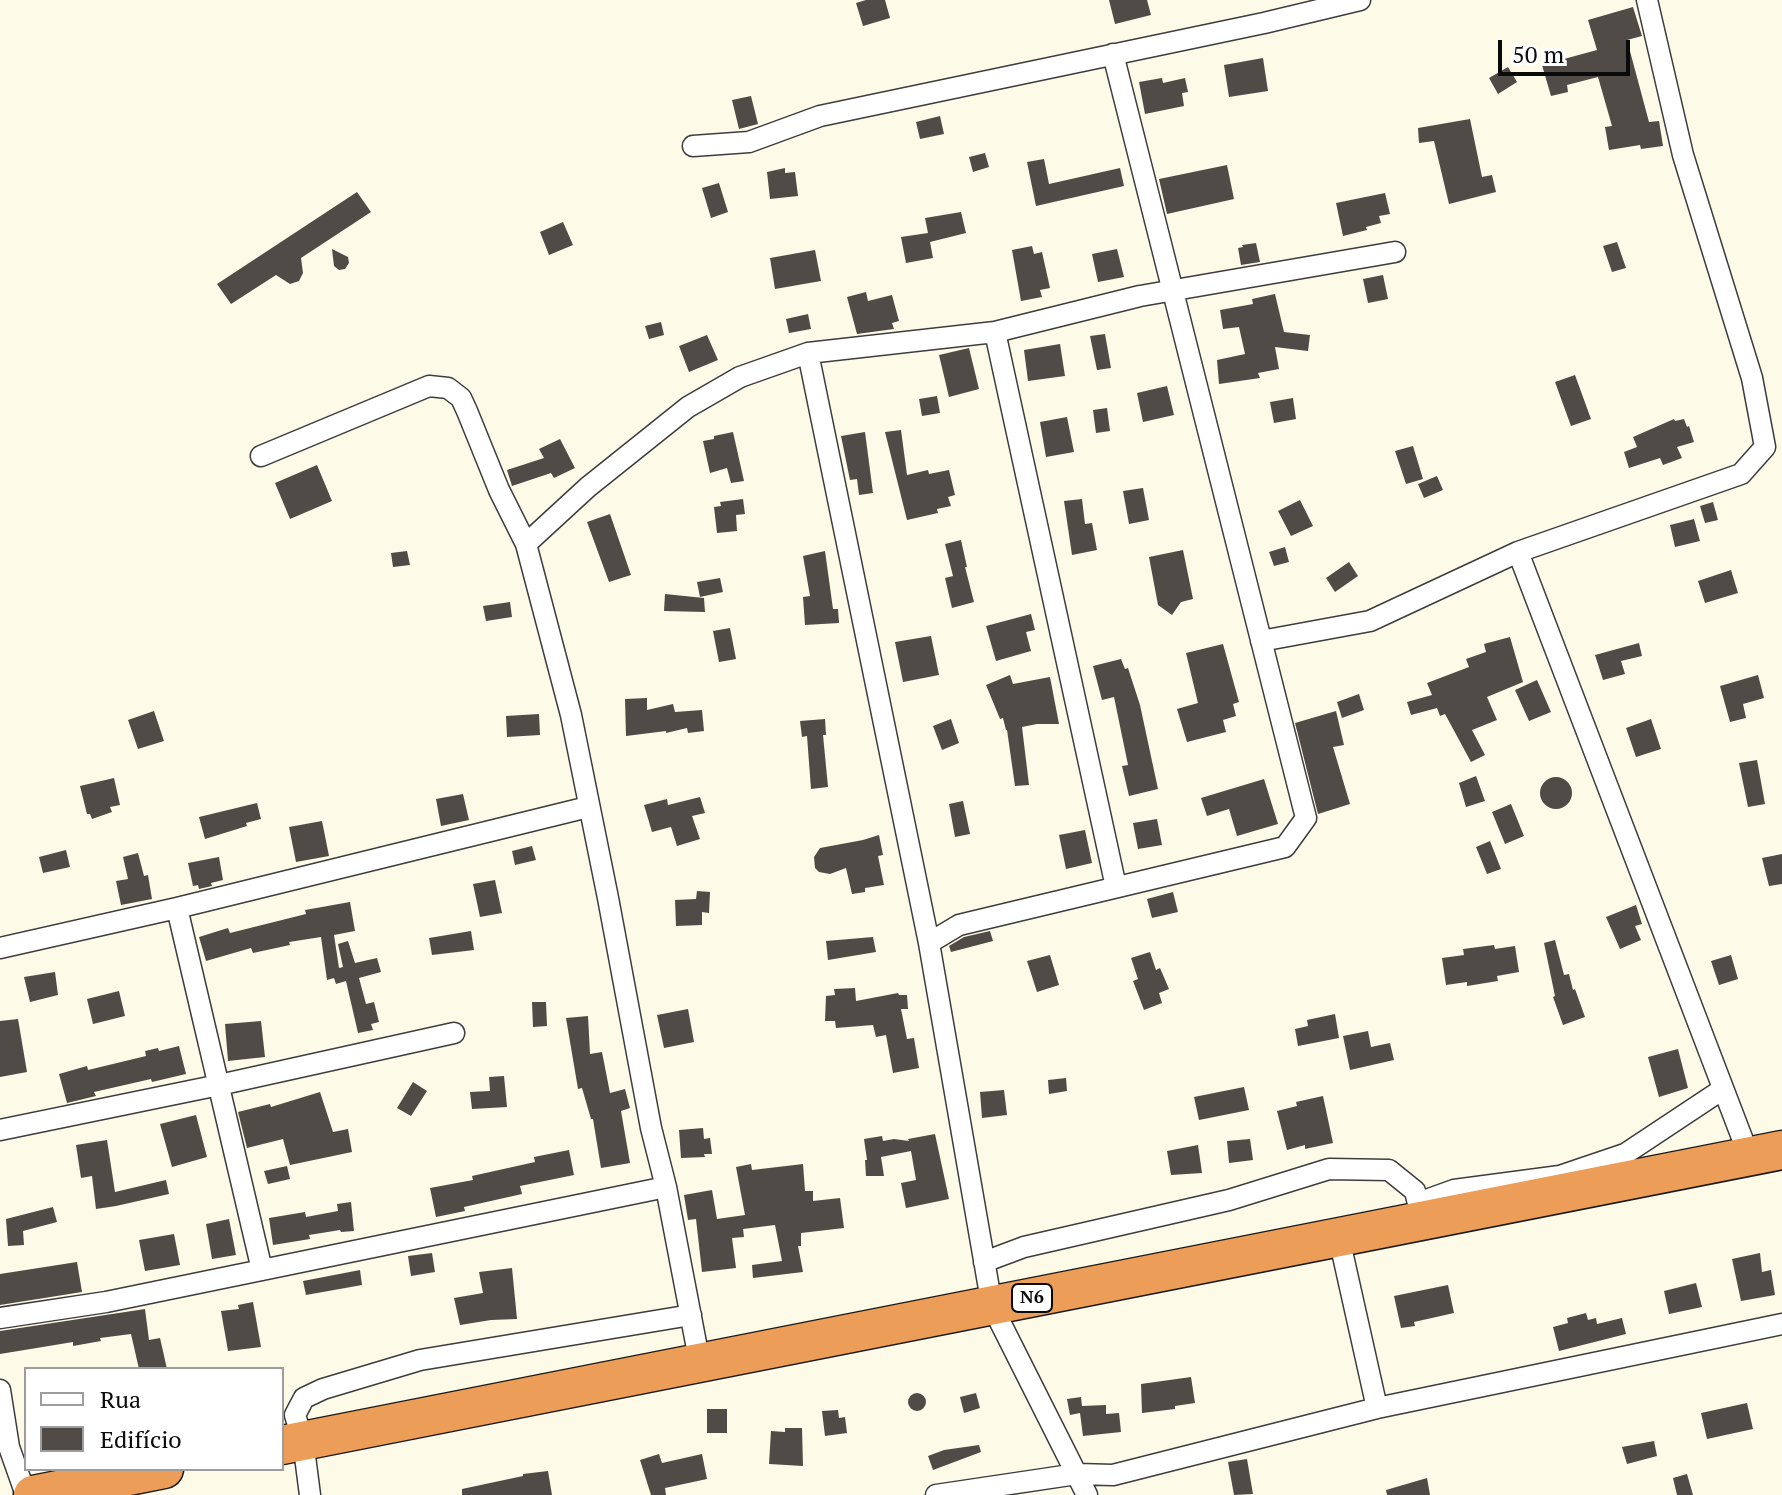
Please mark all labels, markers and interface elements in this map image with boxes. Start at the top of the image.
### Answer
scale bar [1502,24,1634,74]
text: 50 m [1512,38,1564,70]
road number: N6 [1012,1284,1052,1312]
legend [24,1367,284,1471]
text: Rua [100,1383,141,1415]
text: Edifício [100,1423,182,1455]

